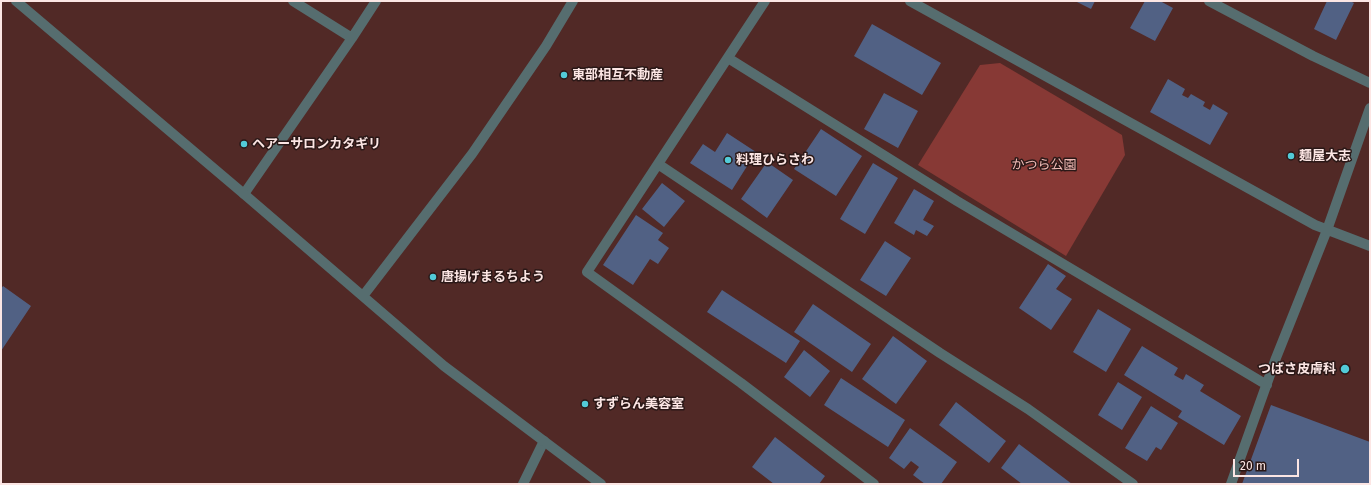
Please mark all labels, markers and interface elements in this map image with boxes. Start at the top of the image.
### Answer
place label: 東部相互不動産 [572,67,663,83]
marker: 東部相互不動産 [559,70,569,80]
place label: ヘアーサロンカタギリ [252,136,381,152]
marker: ヘアーサロンカタギリ [239,139,249,149]
place label: 麺屋大志 [1299,148,1351,164]
marker: 麺屋大志 [1286,151,1296,161]
place label: 料理ひらさわ [736,152,814,168]
marker: 料理ひらさわ [723,155,733,165]
park label: かつら公園 [1012,157,1076,173]
place label: 唐揚げまるちよう [441,269,545,285]
marker: 唐揚げまるちよう [428,272,438,282]
place label: つばさ皮膚科 [1258,361,1336,377]
marker: つばさ皮膚科 [1339,363,1351,375]
place label: すずらん美容室 [593,396,684,412]
marker: すずらん美容室 [580,399,590,409]
scale bar [1235,451,1301,477]
text: 20 m [1240,459,1266,473]

